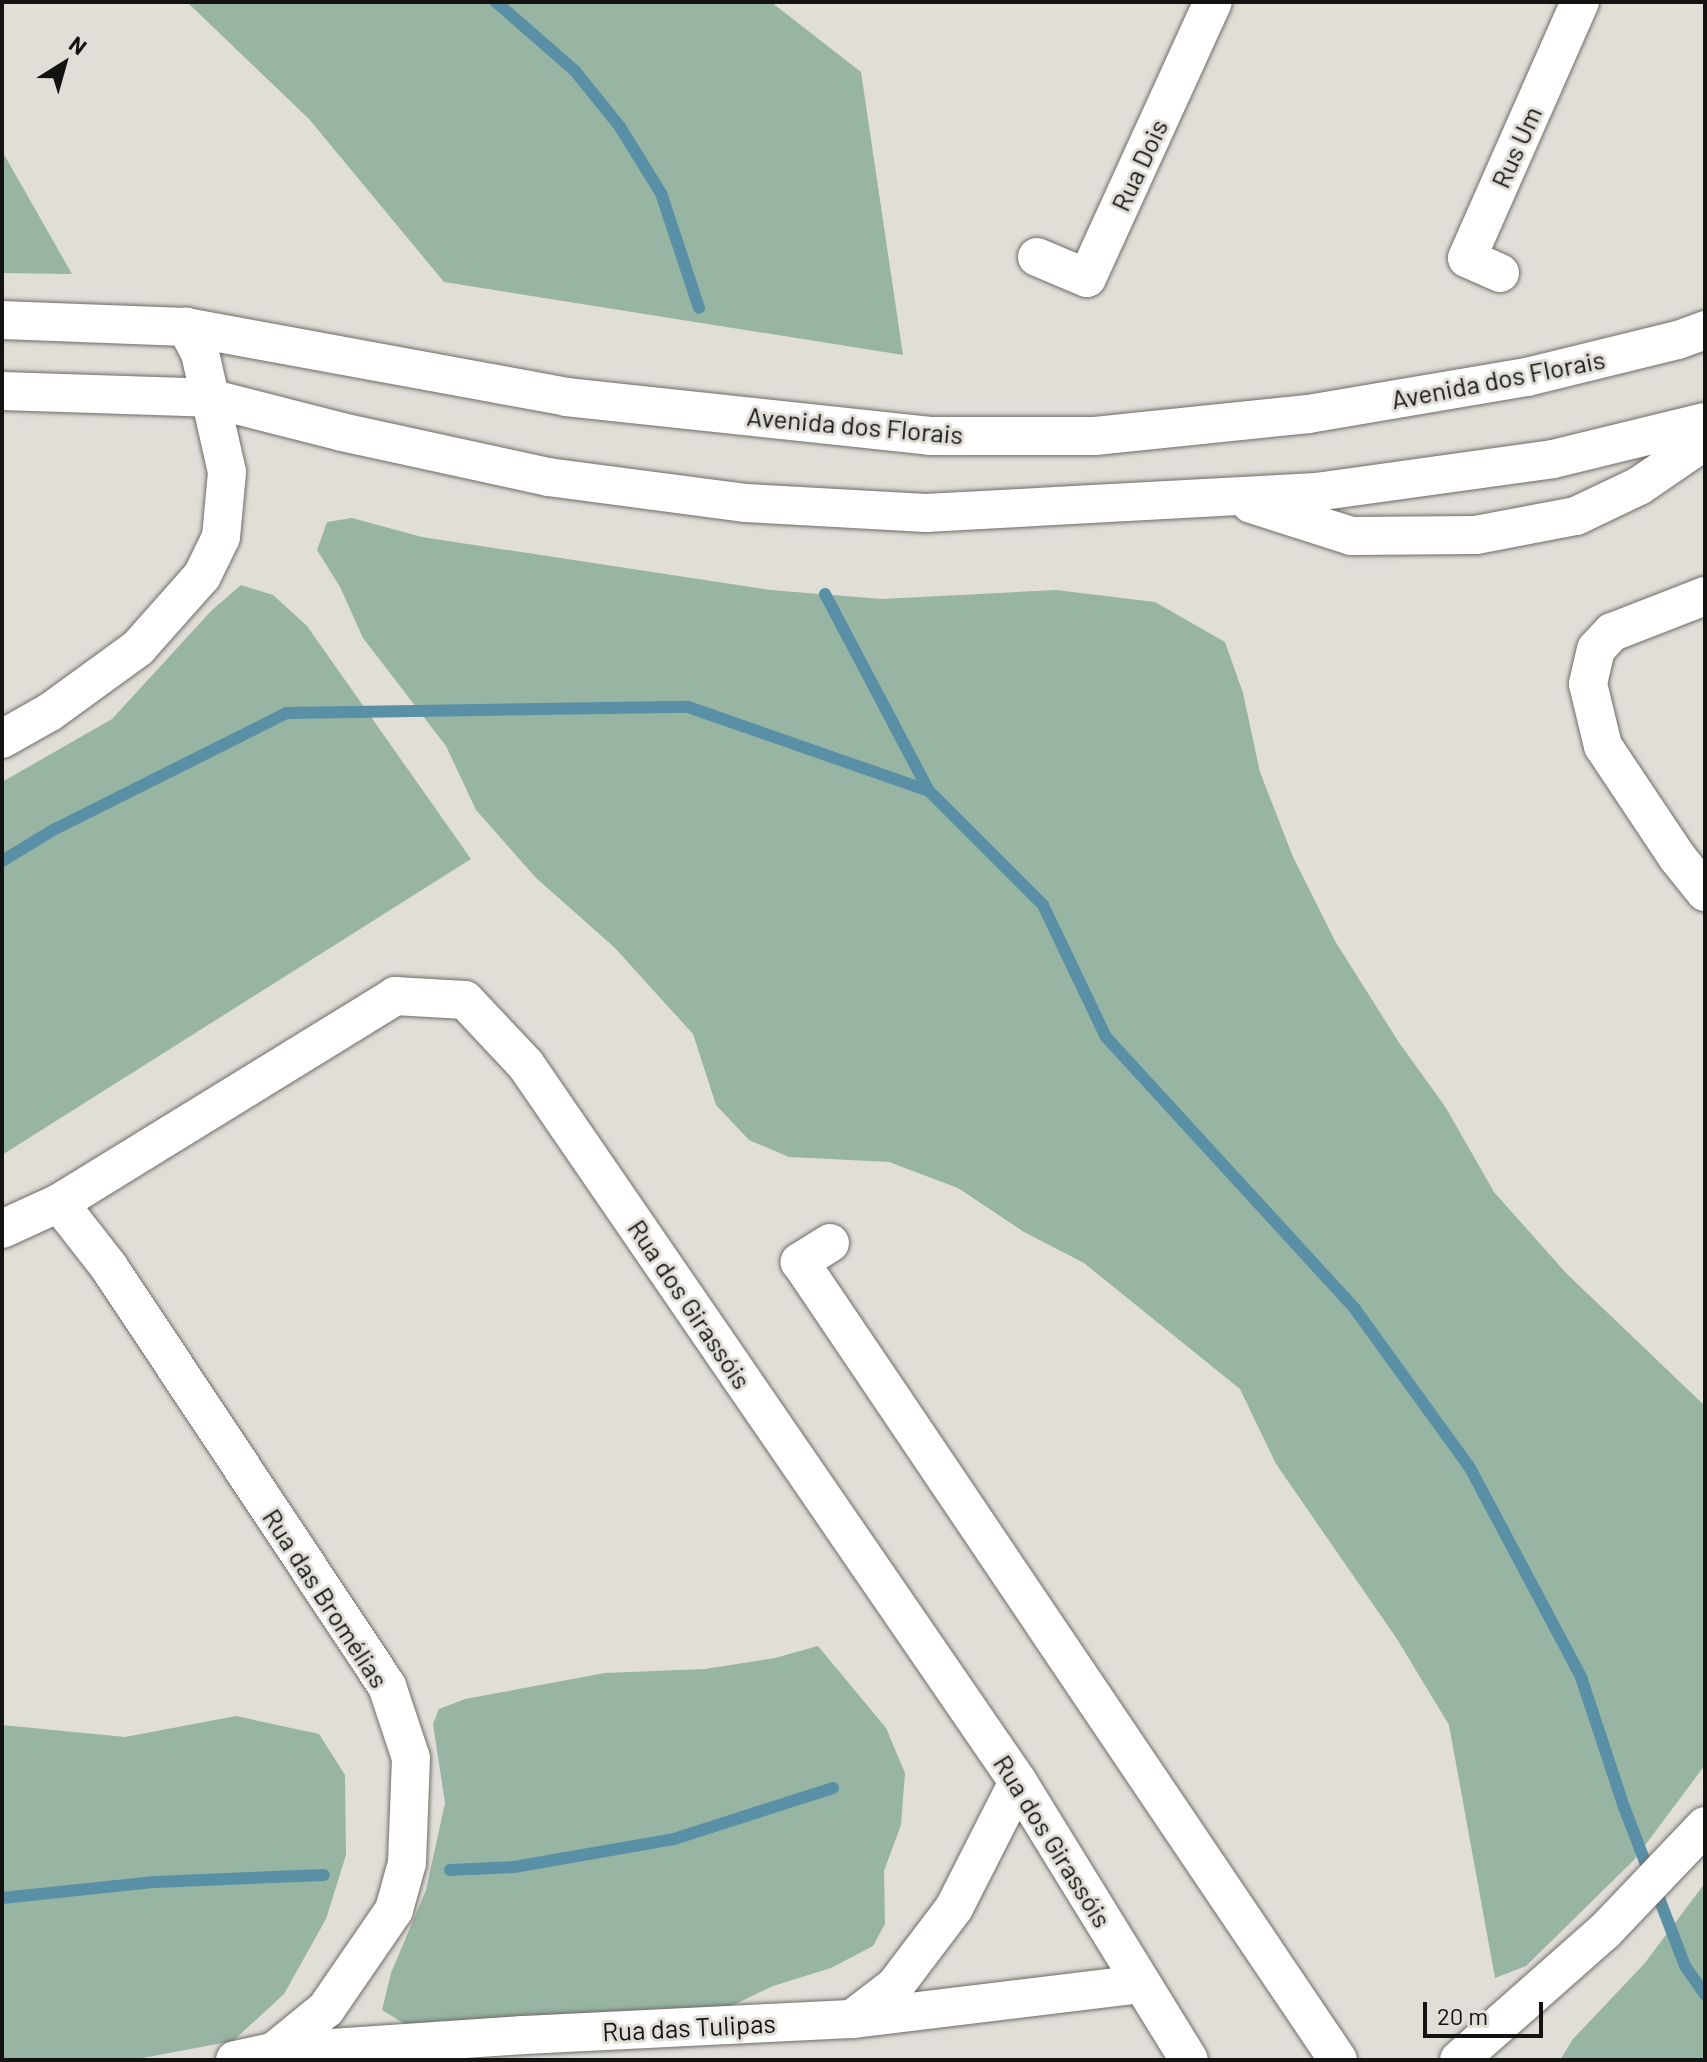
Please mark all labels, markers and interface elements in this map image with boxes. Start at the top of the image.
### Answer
north arrow [24,24,104,104]
text: N [65,30,92,60]
street label: Rus Um [1484,101,1548,193]
street label: Rua Dois [1104,114,1174,216]
street label: Avenida dos Florais [1389,343,1607,415]
street label: Avenida dos Florais [746,400,964,450]
street label: Rua dos Girassóis [622,1213,758,1395]
street label: Rua das Bromélias [257,1503,395,1693]
street label: Rua dos Girassóis [987,1749,1119,1933]
scale bar [1427,1986,1547,2036]
text: 20 m [1437,2001,1488,2030]
street label: Rua das Tulipas [601,2007,777,2047]

